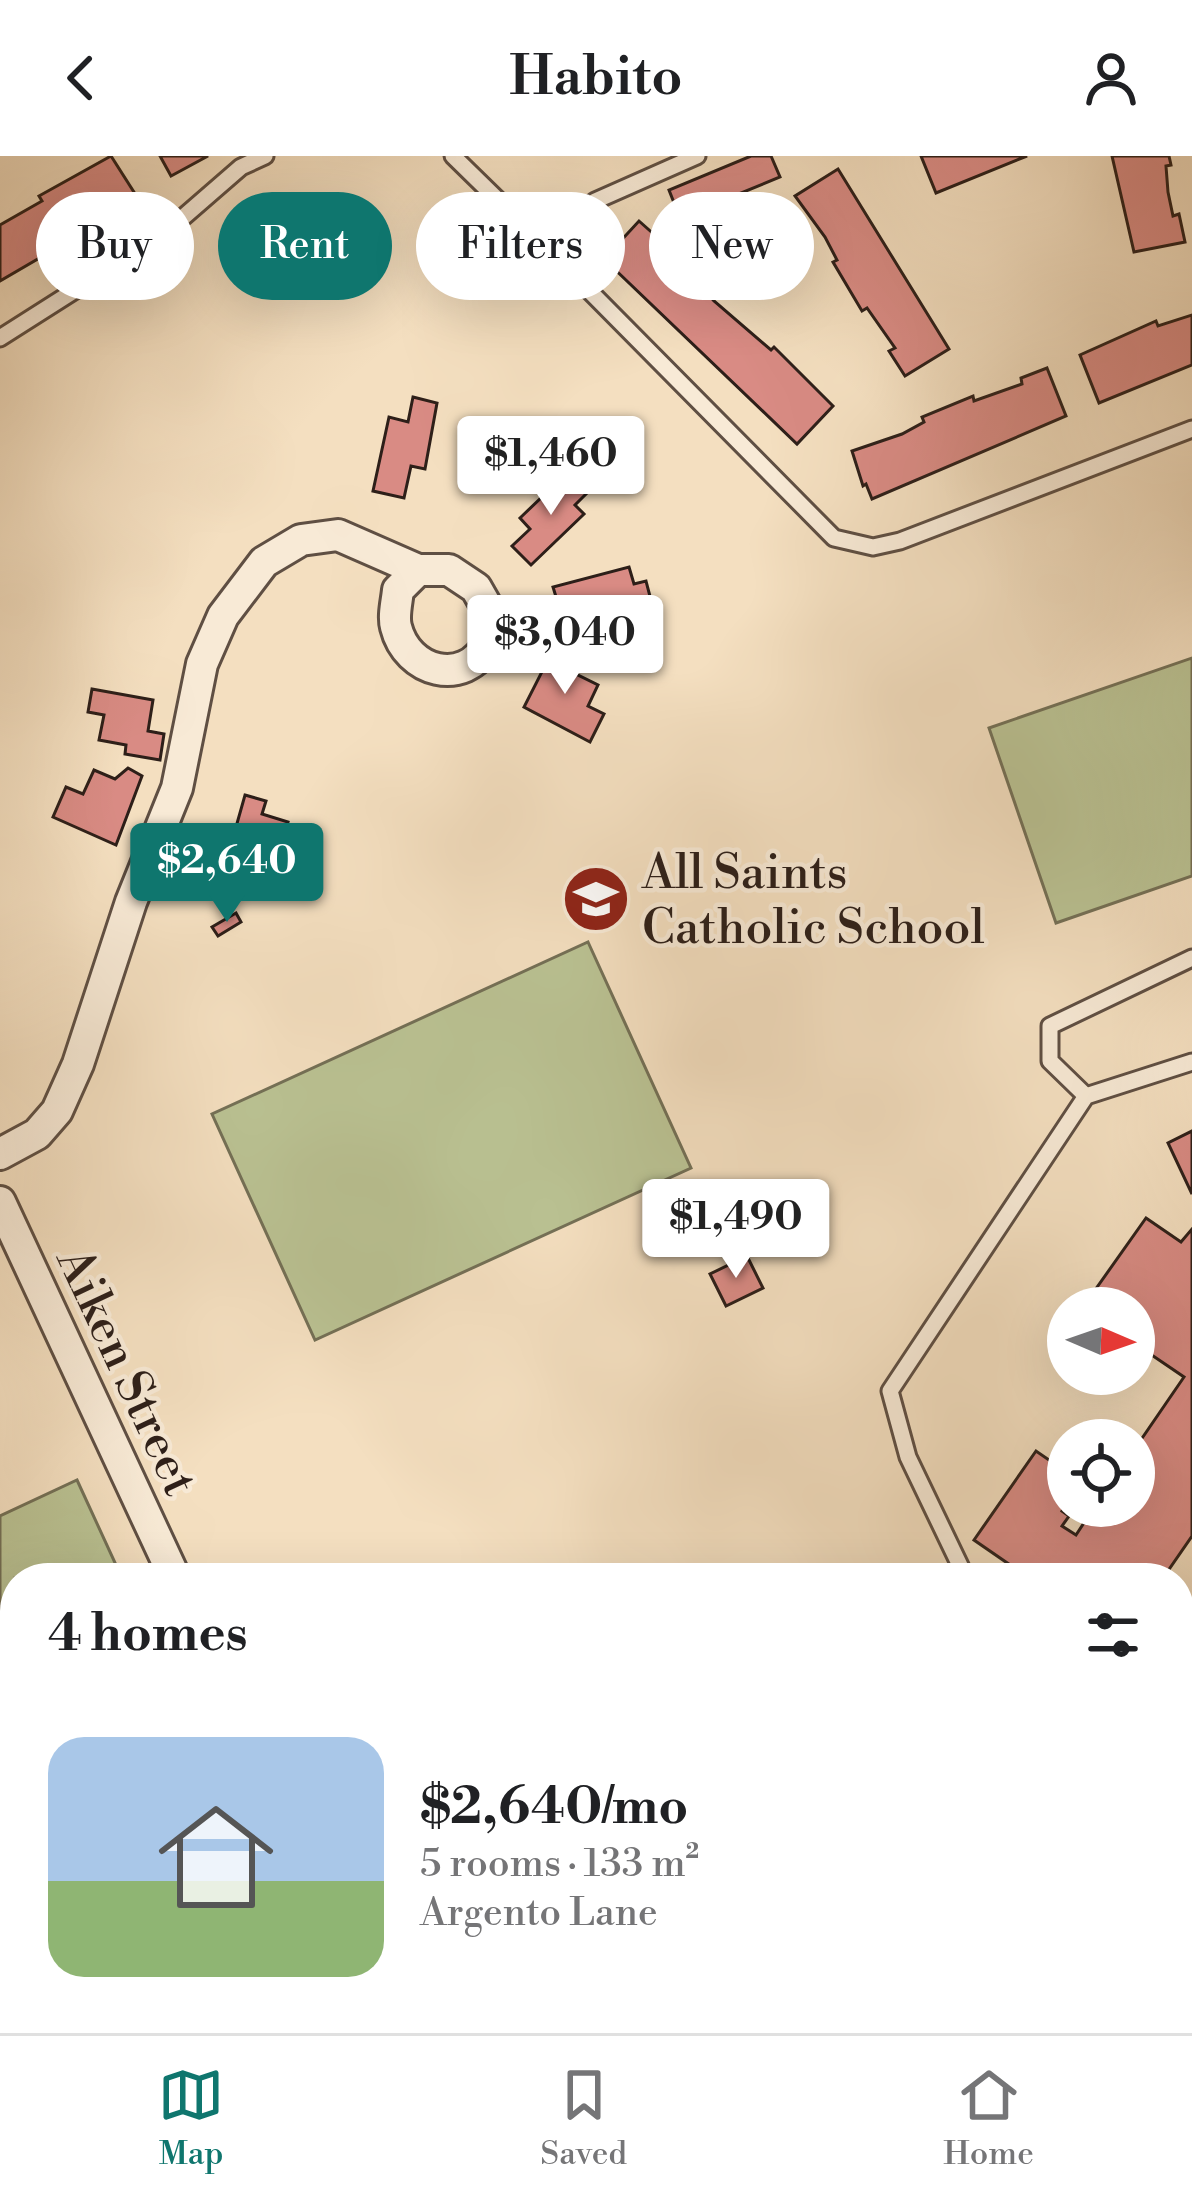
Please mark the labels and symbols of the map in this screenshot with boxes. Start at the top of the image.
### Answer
pin: $1,460 [453,416,649,518]
pin: $3,040 [467,595,663,697]
pin: $2,640 [129,823,325,925]
place label: All Saints Catholic School [641,844,985,959]
school or university icon: All Saints Catholic School [561,864,631,934]
pin: $1,490 [638,1179,834,1281]
street label: Aiken Street [41,1238,209,1506]
north arrow [1047,1287,1155,1395]

